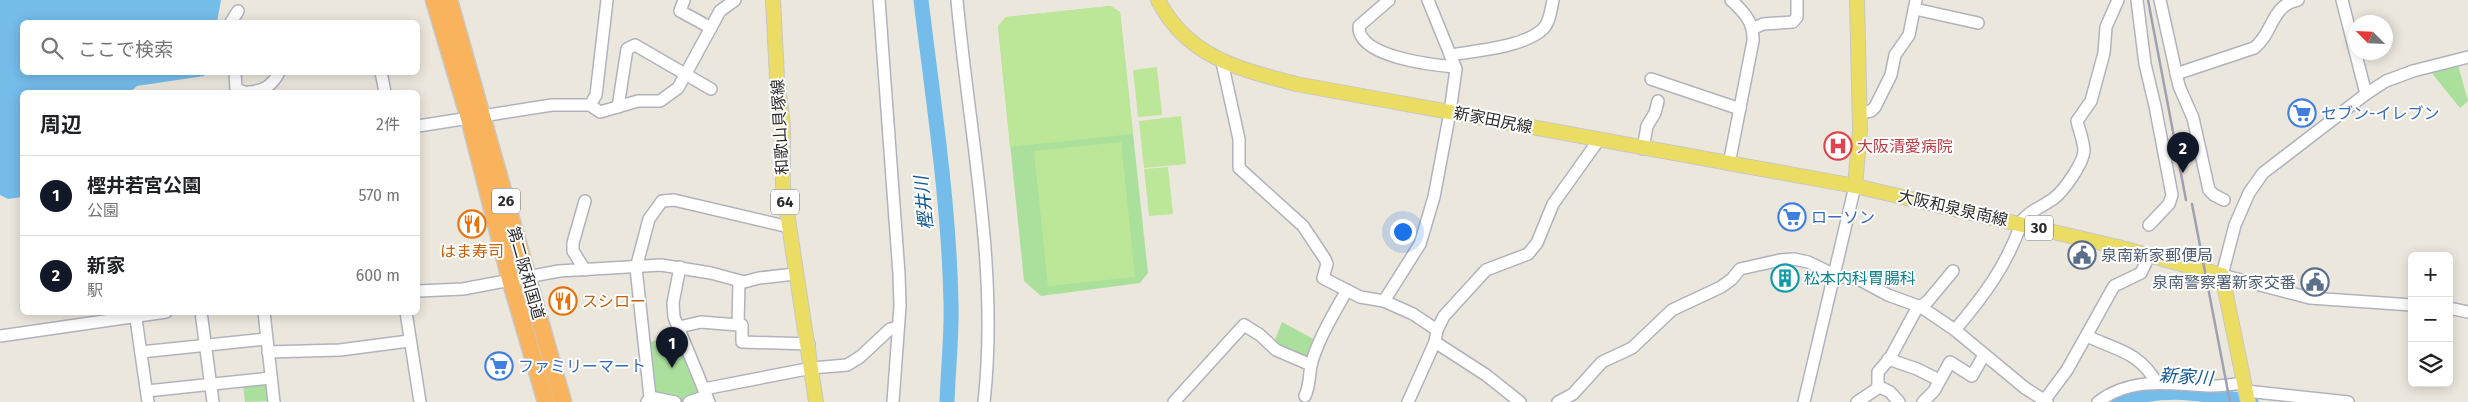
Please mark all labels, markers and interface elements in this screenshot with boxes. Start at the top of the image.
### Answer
north arrow [2348,15,2393,60]
search box [20,20,420,75]
icon: search [38,34,66,62]
text: ここで検索 [78,38,173,61]
street label: 和歌山貝塚線 [768,79,792,175]
supermarket icon: セブン-イレブン [2287,98,2317,128]
street label: 新家田尻線 [1452,103,1534,137]
place label: セブン-イレブン [2321,104,2439,123]
text: 周辺 [40,112,82,138]
text: 2件 [376,115,400,134]
hospital icon: 大阪清愛病院 [1823,131,1853,161]
pin: 2 [2167,132,2199,173]
place label: 大阪清愛病院 [1857,137,1953,156]
water label: 樫井川 [910,173,938,231]
text: 樫井若宮公園 [87,174,201,197]
text: 1 [52,186,60,205]
text: 570 m [359,186,400,205]
street label: 大阪和泉泉南線 [1896,186,2010,230]
road number: 26 [492,188,520,214]
road number: 64 [771,190,799,214]
text: 公園 [87,201,119,220]
supermarket icon: ローソン [1777,202,1807,232]
place label: ローソン [1811,208,1875,227]
restaurant icon: はま寿司 [457,209,487,239]
road number: 30 [2025,216,2053,240]
your location [1390,219,1416,245]
street label: 第二阪和国道 [504,224,548,322]
public building icon: 泉南新家郵便局 [2067,240,2097,270]
place label: はま寿司 [440,242,504,261]
place label: 泉南新家郵便局 [2101,246,2213,265]
map controls [2408,252,2453,387]
button: + [2408,252,2453,297]
text: 新家 [87,254,125,277]
building icon: 松本内科胃腸科 [1770,263,1800,293]
text: 2 [52,266,60,285]
text: 600 m [356,266,400,285]
public building icon: 泉南警察署新家交番 [2300,267,2330,297]
place label: 松本内科胃腸科 [1804,269,1916,288]
place label: 泉南警察署新家交番 [2152,273,2296,292]
text: 駅 [87,281,103,300]
restaurant icon: スシロー [548,286,578,316]
place label: スシロー [582,292,646,311]
button: − [2408,297,2453,342]
pin: 1 [656,327,688,368]
button: layers [2408,342,2453,387]
supermarket icon: ファミリーマート [484,351,514,381]
place label: ファミリーマート [518,357,646,376]
water label: 新家川 [2158,364,2216,390]

